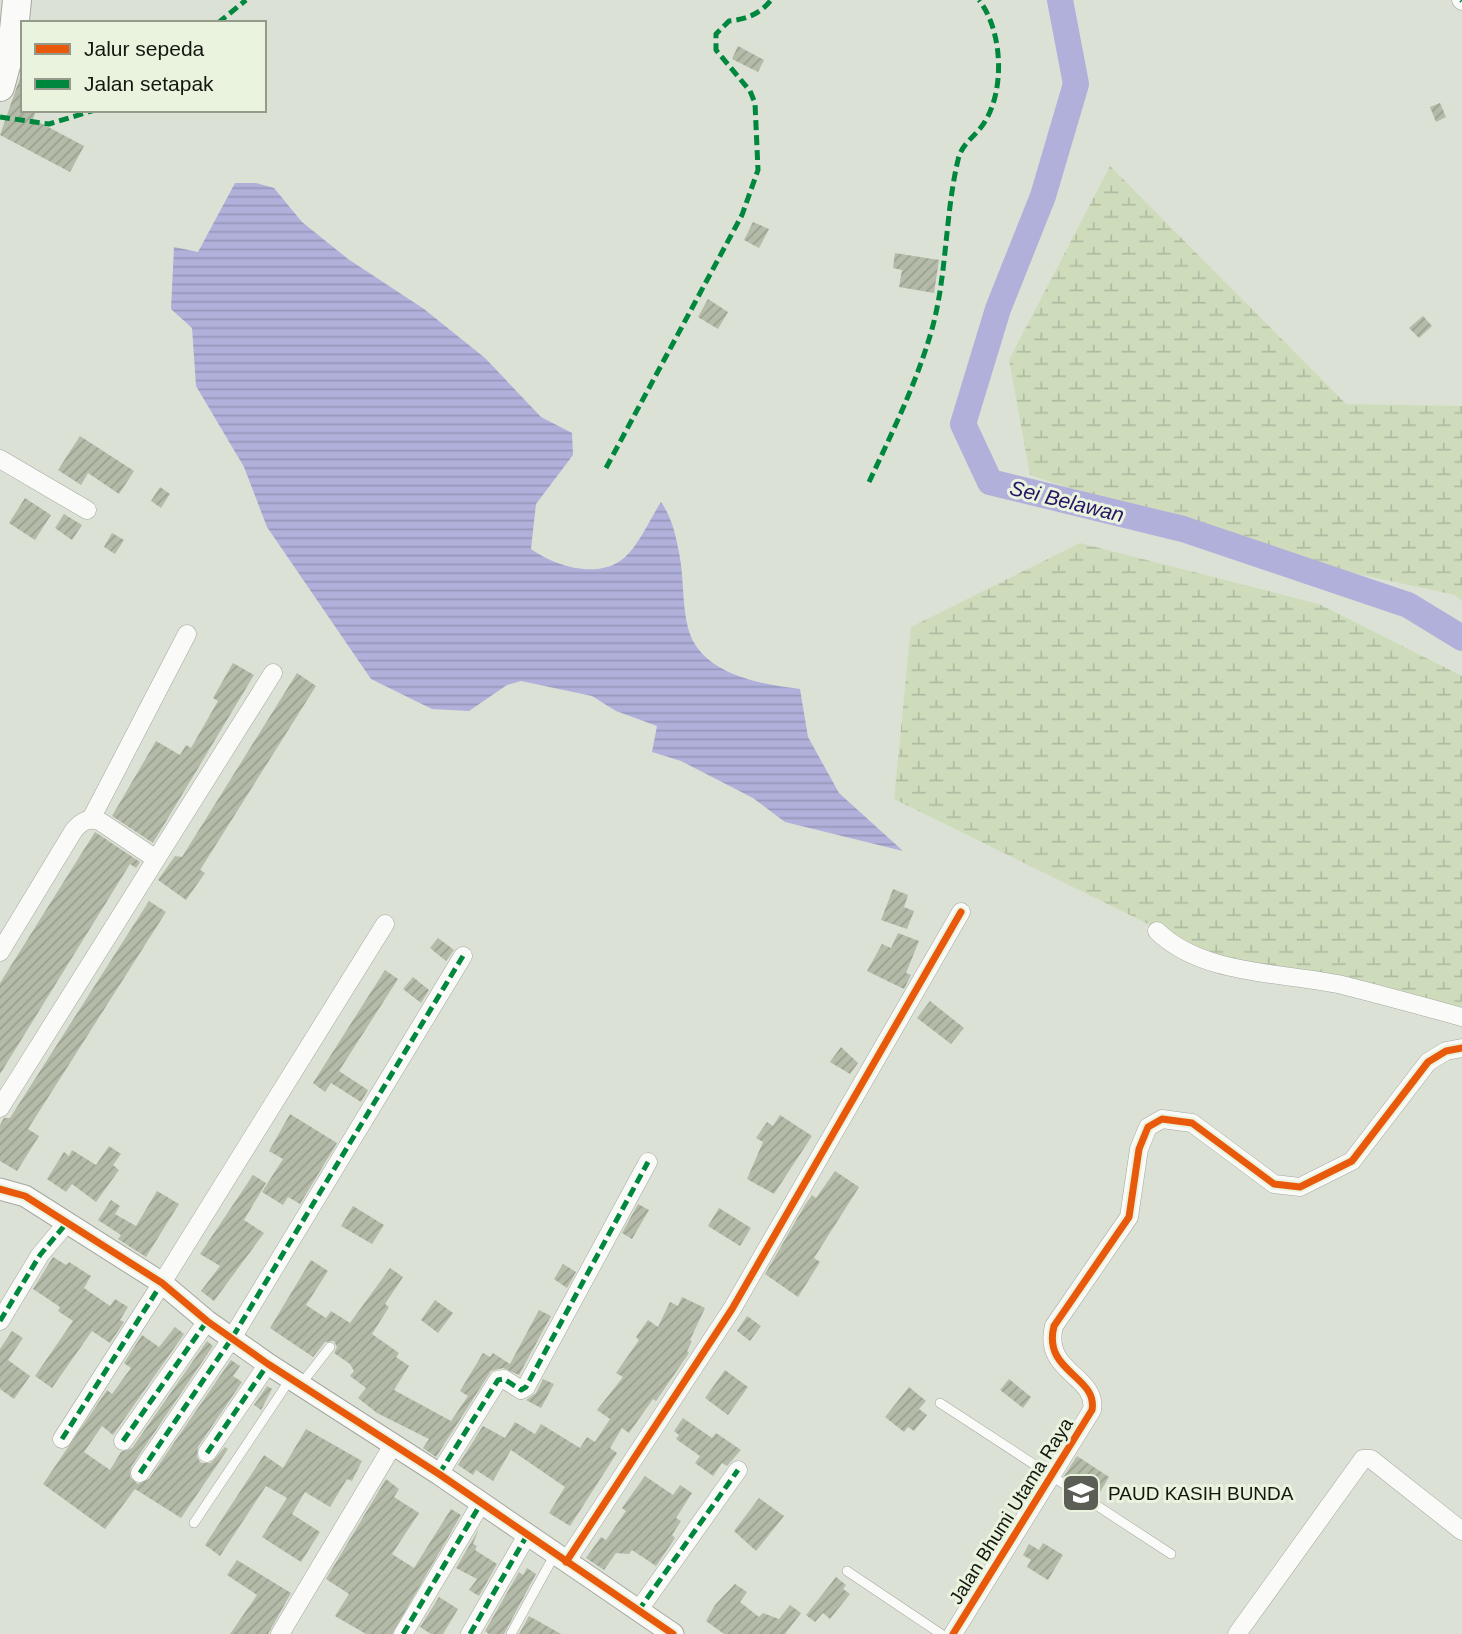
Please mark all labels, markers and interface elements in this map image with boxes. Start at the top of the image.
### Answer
legend [21,21,266,112]
text: Jalur sepeda [84,37,205,60]
text: Jalan setapak [84,72,214,95]
water label: Sei Belawan [1008,476,1126,526]
street label: Jalan Bhumi Utama Raya [945,1414,1077,1608]
school or university icon: PAUD KASIH BUNDA [1060,1472,1102,1514]
place label: PAUD KASIH BUNDA [1108,1483,1294,1504]

